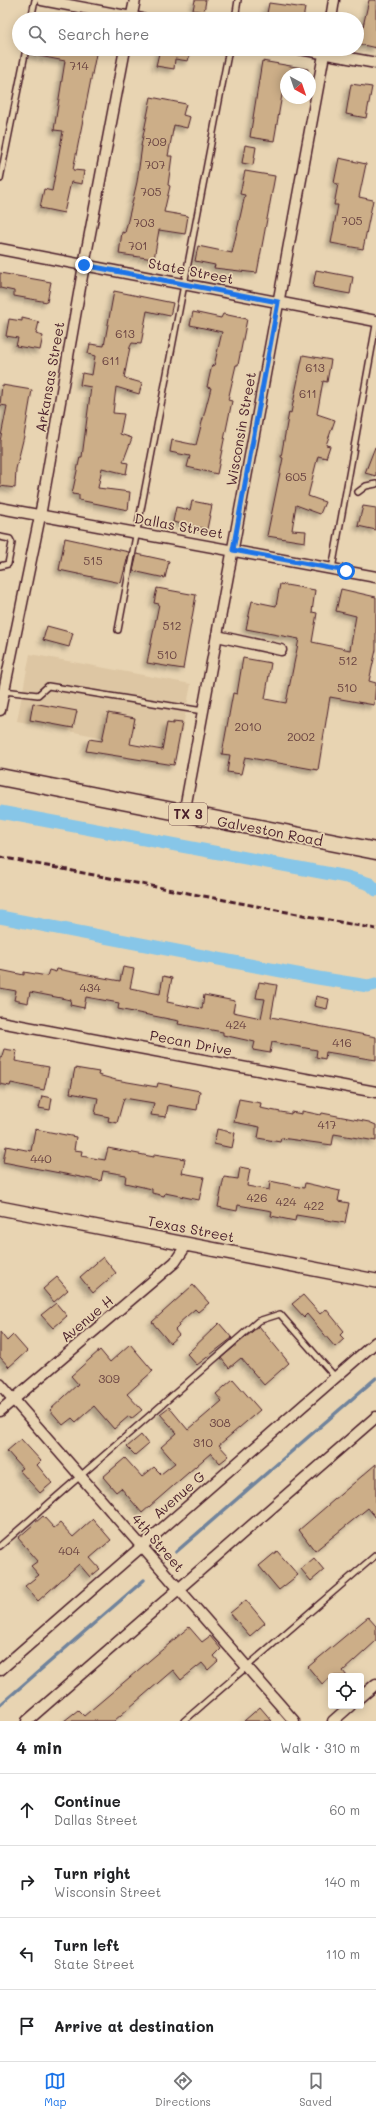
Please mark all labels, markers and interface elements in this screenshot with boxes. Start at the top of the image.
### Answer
search box [12,12,364,56]
icon: search [26,23,48,45]
text: Search here [58,24,149,44]
house number: 714 [69,57,89,73]
north arrow [280,68,316,104]
house number: 709 [145,133,167,149]
house number: 707 [145,156,166,172]
house number: 705 [140,183,162,199]
house number: 705 [341,212,363,228]
house number: 703 [133,214,155,230]
house number: 701 [128,237,148,253]
street label: State Street [147,253,235,288]
route end [75,256,93,274]
street label: Arkansas Street [30,320,69,434]
house number: 613 [115,325,135,341]
house number: 611 [102,352,120,368]
house number: 613 [305,359,325,375]
street label: Wisconsin Street [221,370,260,487]
house number: 611 [299,385,317,401]
house number: 605 [285,468,307,484]
street label: Dallas Street [133,508,225,543]
house number: 515 [83,552,103,568]
route start [337,562,355,580]
house number: 512 [162,617,182,633]
house number: 510 [157,646,177,662]
house number: 512 [338,652,358,668]
house number: 510 [337,679,357,695]
house number: 2010 [235,718,262,734]
house number: 2002 [287,728,315,744]
road number: TX 3 [169,803,207,825]
street label: Galveston Road [216,811,325,850]
house number: 434 [79,979,101,995]
house number: 424 [226,1016,246,1032]
street label: Pecan Drive [148,1025,234,1060]
house number: 416 [332,1034,352,1050]
house number: 417 [317,1116,337,1132]
house number: 440 [30,1150,52,1166]
house number: 426 [247,1189,267,1205]
house number: 424 [276,1193,296,1209]
house number: 422 [304,1197,324,1213]
street label: Texas Street [146,1211,236,1246]
street label: Avenue H [56,1291,117,1346]
house number: 309 [98,1370,120,1386]
house number: 308 [209,1414,231,1430]
house number: 310 [193,1434,213,1450]
street label: Avenue G [149,1467,209,1523]
street label: 4th Street [128,1510,189,1576]
house number: 404 [58,1542,80,1558]
map controls [328,1673,364,1709]
button: locate [328,1673,364,1709]
text: 4 min [16,1736,62,1758]
text: Walk · 310 m [280,1739,360,1756]
text: Continue [54,1791,121,1811]
icon: ahead [16,1799,38,1821]
text: 60 m [330,1801,360,1818]
text: Dallas Street [54,1811,138,1828]
text: Turn right [54,1863,131,1883]
icon: right [16,1871,38,1893]
text: 140 m [324,1873,360,1890]
text: Wisconsin Street [54,1883,161,1900]
text: Turn left [54,1935,119,1955]
icon: left [16,1943,38,1965]
text: 110 m [326,1945,360,1962]
text: State Street [54,1955,134,1972]
icon: arrive [16,2015,38,2037]
text: Arrive at destination [54,2016,214,2036]
tab: Map [44,2070,67,2109]
tab: Directions [155,2070,211,2109]
tab: Saved [299,2070,332,2109]

